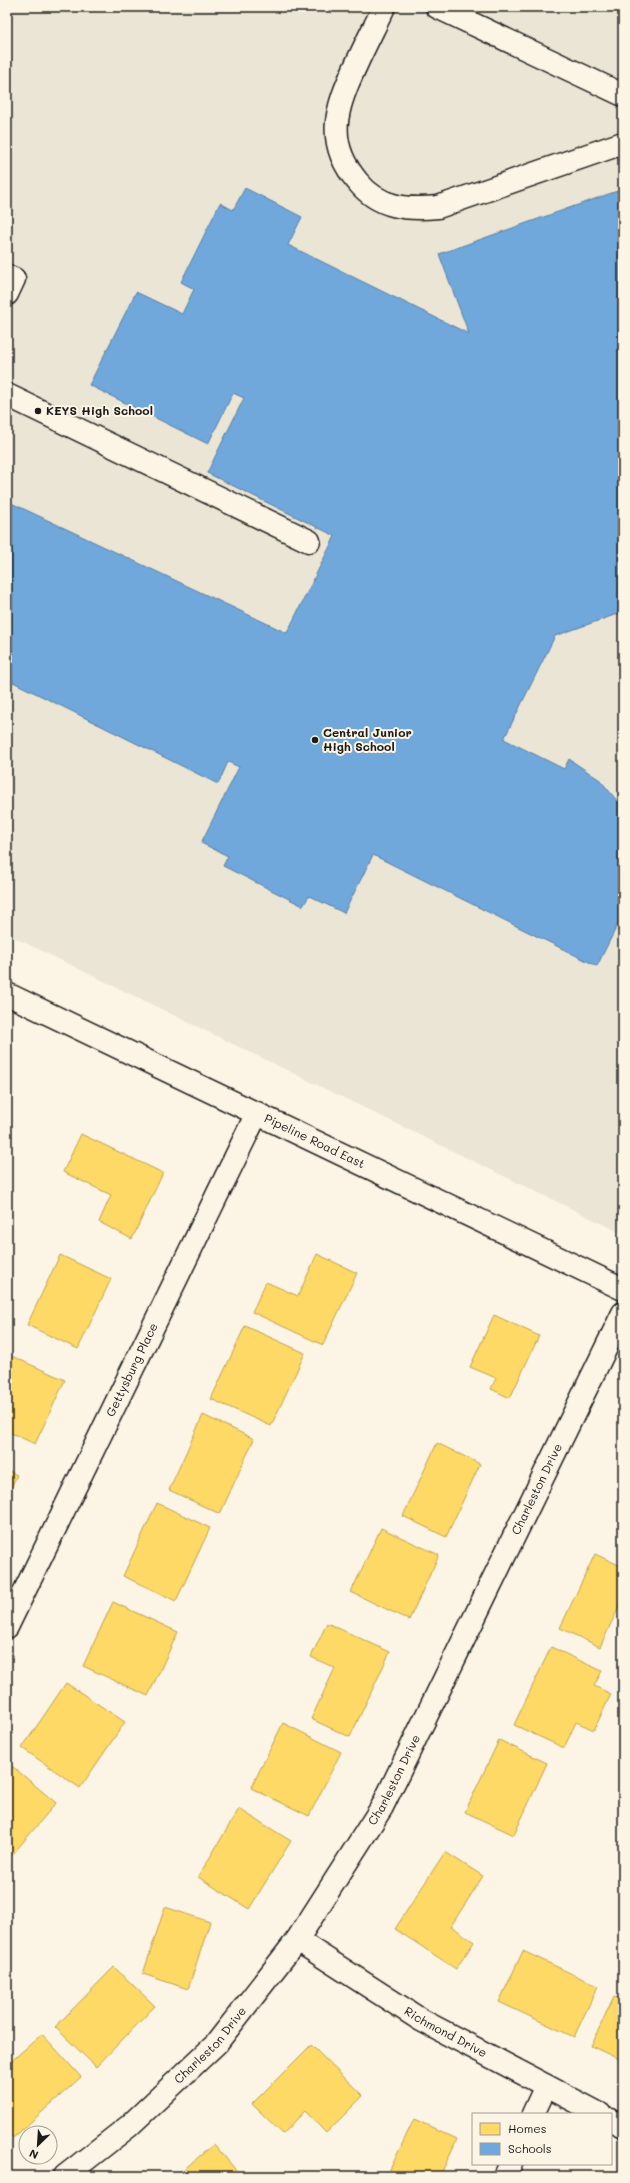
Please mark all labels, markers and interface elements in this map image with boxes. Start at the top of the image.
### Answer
place label: KEYS High School [46,402,153,418]
marker: KEYS High School [33,406,43,416]
place label: Central Junior High School [323,724,412,754]
marker: Central Junior High School [310,735,320,745]
street label: Pipeline Road East [262,1109,368,1171]
street label: Gettysburg Place [102,1320,161,1419]
street label: Charleston Drive [507,1440,565,1537]
street label: Charleston Drive [363,1732,423,1828]
street label: Richmond Drive [402,2002,490,2060]
street label: Charleston Drive [170,2003,249,2087]
legend [472,2113,612,2165]
text: Homes [508,2120,547,2136]
north arrow [18,2125,58,2165]
text: Schools [508,2140,552,2156]
text: N [27,2146,41,2163]

